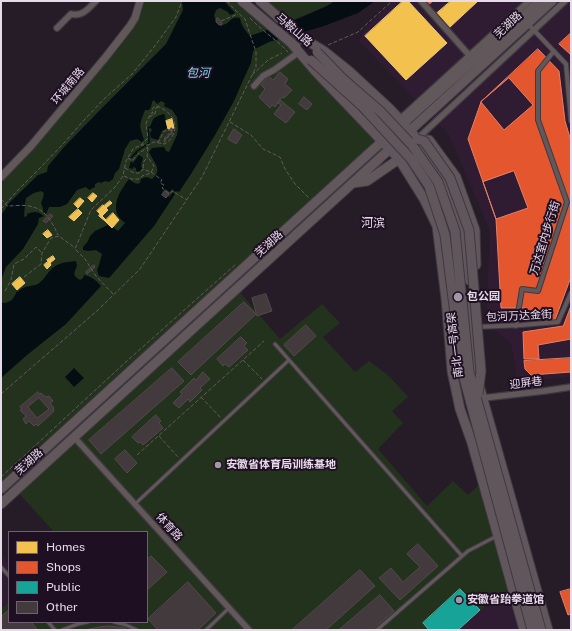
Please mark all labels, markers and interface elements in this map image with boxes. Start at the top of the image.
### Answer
street label: 芜湖路 [491,9,525,41]
street label: 马鞍山路 [273,11,315,49]
street label: 环城南路 [49,65,87,107]
water label: 包河 [186,66,210,80]
street label: 万达室内步行街 [527,199,563,277]
district label: 河滨 [361,216,385,230]
street label: 芜湖路 [252,228,286,260]
place label: 包公园 [467,290,500,304]
marker: 包公园 [452,291,464,303]
street label: 包河万达金街 [486,308,552,324]
street label: 南北一号高架 [444,311,466,379]
street label: 迎屏巷 [509,374,543,392]
street label: 芜湖路 [12,446,46,478]
place label: 安徽省体育局训练基地 [226,458,336,472]
marker: 安徽省体育局训练基地 [213,460,223,470]
street label: 体育路 [153,510,185,544]
legend [8,531,148,623]
text: Homes [46,540,85,554]
text: Shops [46,560,81,574]
text: Public [46,580,81,594]
place label: 安徽省跆拳道馆 [467,593,544,607]
marker: 安徽省跆拳道馆 [454,595,464,605]
text: Other [46,600,78,614]

